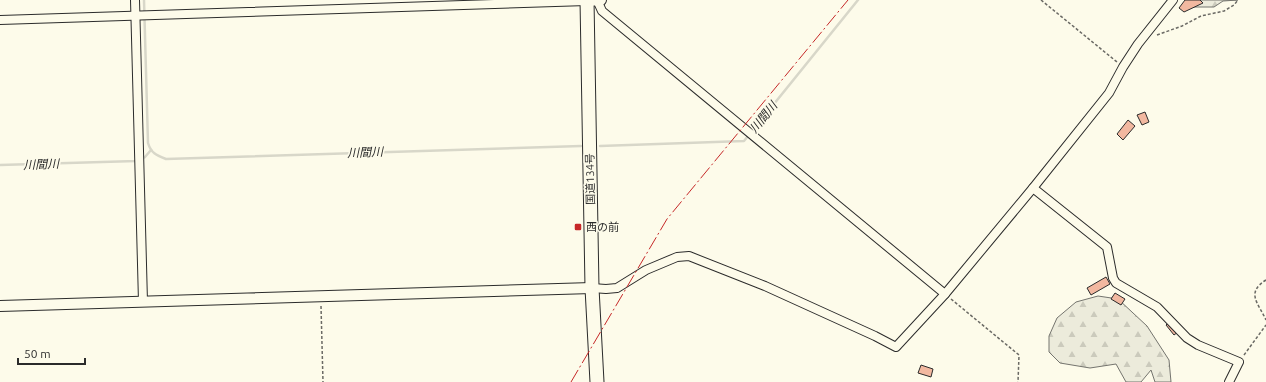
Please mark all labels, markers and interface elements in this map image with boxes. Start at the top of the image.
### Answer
water label: 川間川 [747,97,781,135]
water label: 川間川 [347,145,385,159]
street label: 国道134号 [584,153,596,205]
water label: 川間川 [23,157,61,171]
place label: 西の前 [586,221,619,233]
marker: 西の前 [573,222,583,232]
scale bar [18,340,85,366]
text: 50 m [24,347,51,360]

